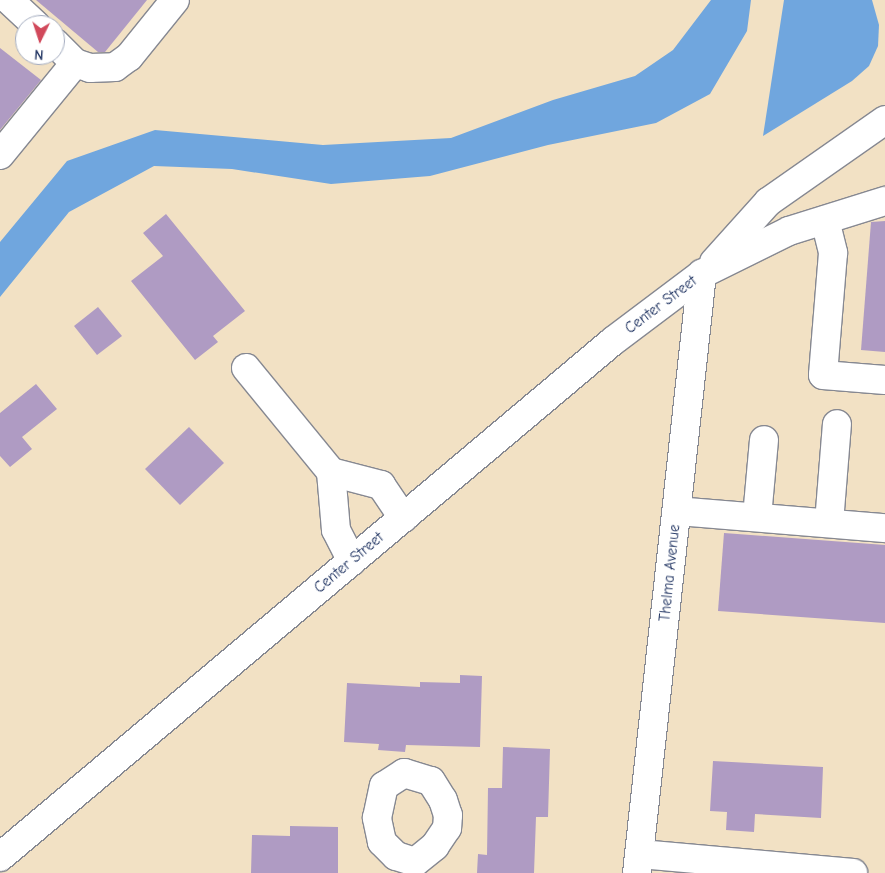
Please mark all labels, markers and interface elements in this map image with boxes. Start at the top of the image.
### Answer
north arrow [15,15,65,65]
text: N [34,46,44,63]
street label: Center Street [622,272,700,338]
street label: Thelma Avenue [656,524,684,622]
street label: Center Street [311,529,387,597]

